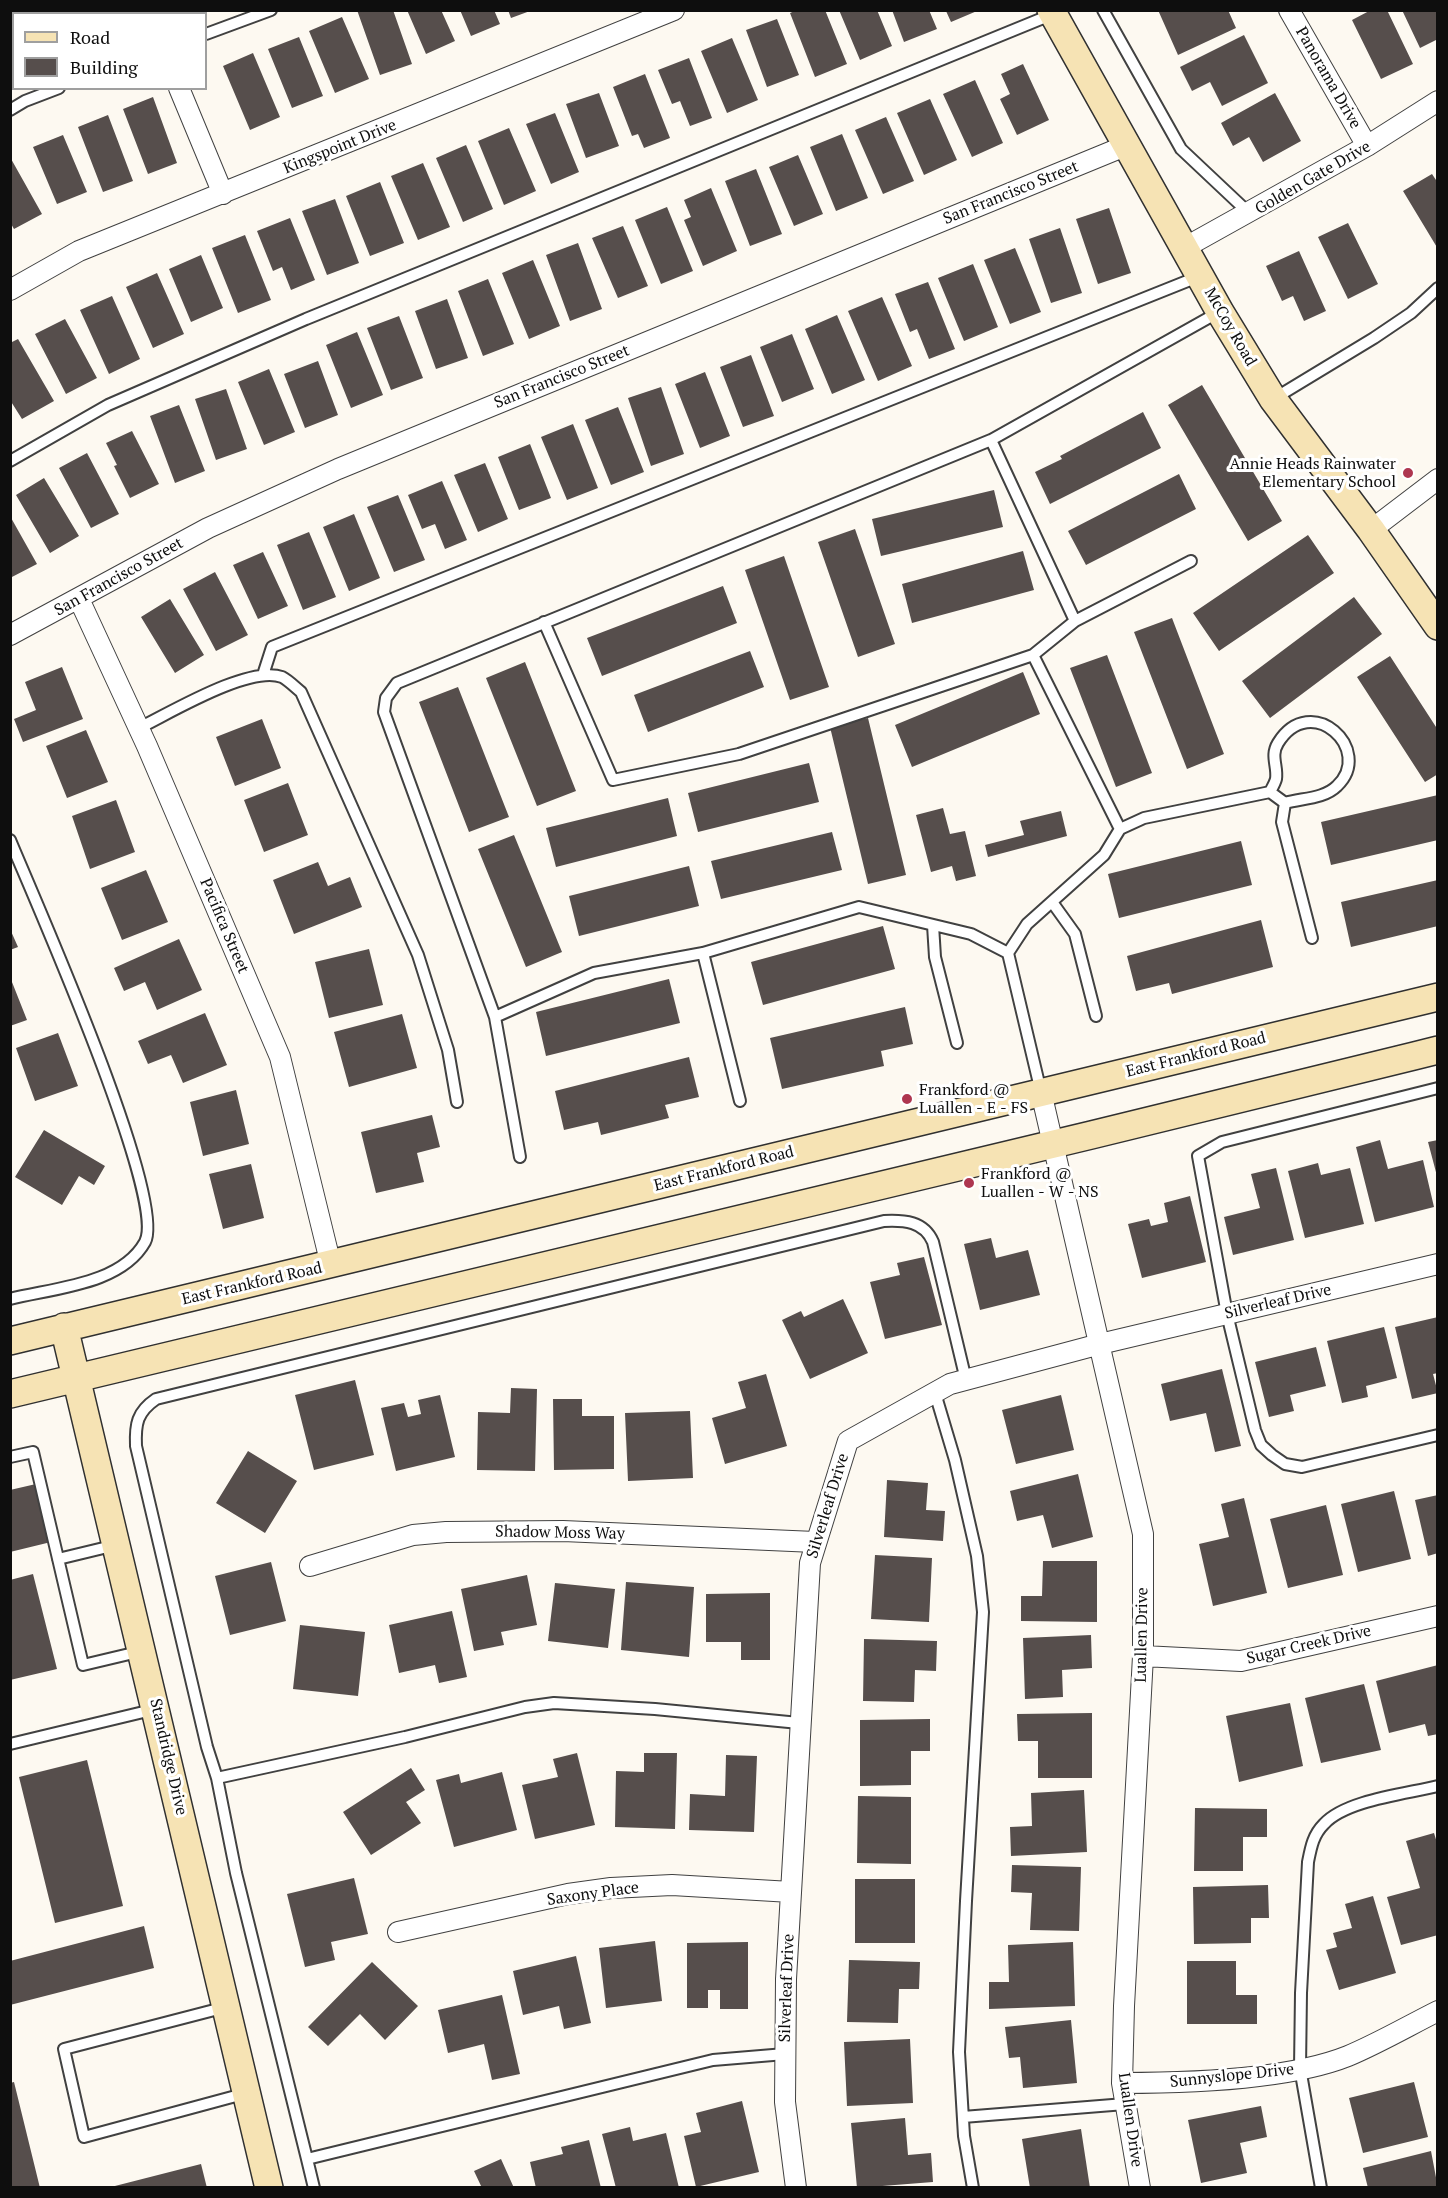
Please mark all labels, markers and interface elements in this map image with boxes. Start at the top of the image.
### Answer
legend [12,12,207,90]
street label: Panorama Drive [1291,24,1365,132]
text: Road [70,25,110,49]
text: Building [70,55,138,79]
street label: Kingspoint Drive [281,116,399,178]
street label: Golden Gate Drive [1252,137,1374,219]
street label: San Francisco Street [941,157,1081,229]
street label: McCoy Road [1200,284,1260,370]
street label: San Francisco Street [492,341,632,413]
place label: Annie Heads Rainwater Elementary School [1229,454,1396,492]
marker: Annie Heads Rainwater Elementary School [1401,466,1415,480]
street label: San Francisco Street [51,534,187,620]
street label: Pacifica Street [195,875,253,977]
street label: East Frankford Road [1124,1028,1268,1082]
place label: Frankford @ Luallen - E - FS [919,1080,1028,1118]
marker: Frankford @ Luallen - E - FS [900,1092,914,1106]
street label: East Frankford Road [652,1142,796,1196]
place label: Frankford @ Luallen - W - NS [981,1164,1099,1202]
marker: Frankford @ Luallen - W - NS [962,1176,976,1190]
street label: East Frankford Road [180,1259,324,1309]
street label: Silverleaf Drive [1223,1280,1333,1324]
street label: Silverleaf Drive [803,1451,853,1561]
street label: Shadow Moss Way [495,1522,625,1544]
street label: Luallen Drive [1132,1587,1152,1683]
street label: Sugar Creek Drive [1245,1621,1373,1669]
street label: Standridge Drive [145,1697,191,1817]
street label: Saxony Place [546,1878,640,1910]
street label: Silverleaf Drive [776,1933,798,2043]
street label: Sunnyslope Drive [1169,2060,1295,2092]
street label: Luallen Drive [1114,2071,1146,2169]

